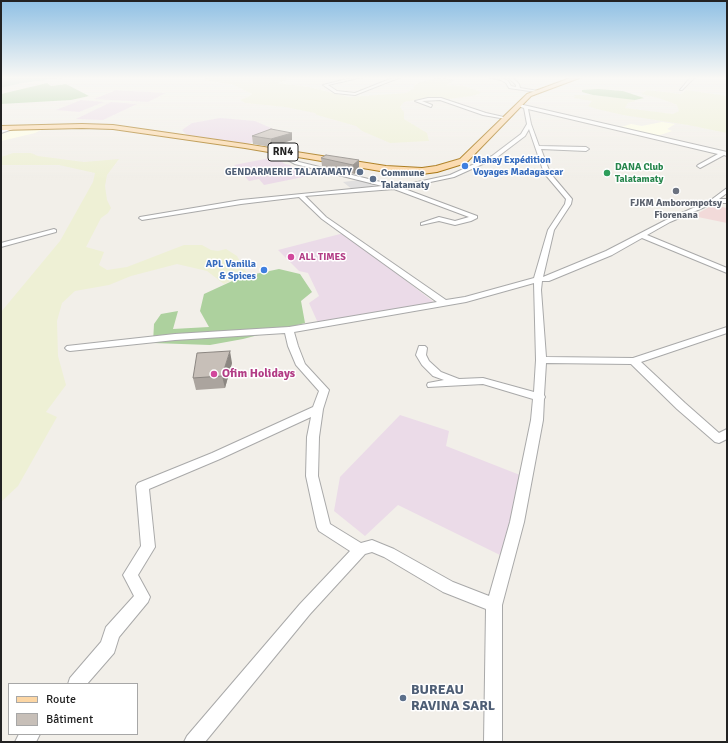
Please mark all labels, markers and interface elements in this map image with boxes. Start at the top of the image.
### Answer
road number: RN4 [268,143,298,161]
place label: Mahay Expédition Voyages Madagascar [473,154,563,178]
marker: Mahay Expédition Voyages Madagascar [460,161,470,171]
place label: DANA Club Talatamaty [615,161,664,184]
place label: GENDARMERIE TALATAMATY [225,166,352,178]
marker: GENDARMERIE TALATAMATY [355,167,365,177]
place label: Commune Talatamaty [381,167,430,190]
marker: DANA Club Talatamaty [602,168,612,178]
marker: Commune Talatamaty [368,174,378,184]
marker: FJKM Amborompotsy Fiorenana [671,186,681,196]
place label: FJKM Amborompotsy Fiorenana [630,197,722,220]
place label: ALL TIMES [299,251,346,263]
marker: ALL TIMES [286,252,296,262]
place label: APL Vanilla & Spices [206,258,256,282]
marker: APL Vanilla & Spices [259,265,269,275]
place label: Ofim Holidays [222,367,295,381]
marker: Ofim Holidays [209,369,219,379]
place label: BUREAU RAVINA SARL [411,682,495,714]
legend [8,683,138,735]
text: Route [46,692,76,707]
marker: BUREAU RAVINA SARL [398,693,408,703]
text: Bâtiment [46,712,93,727]

